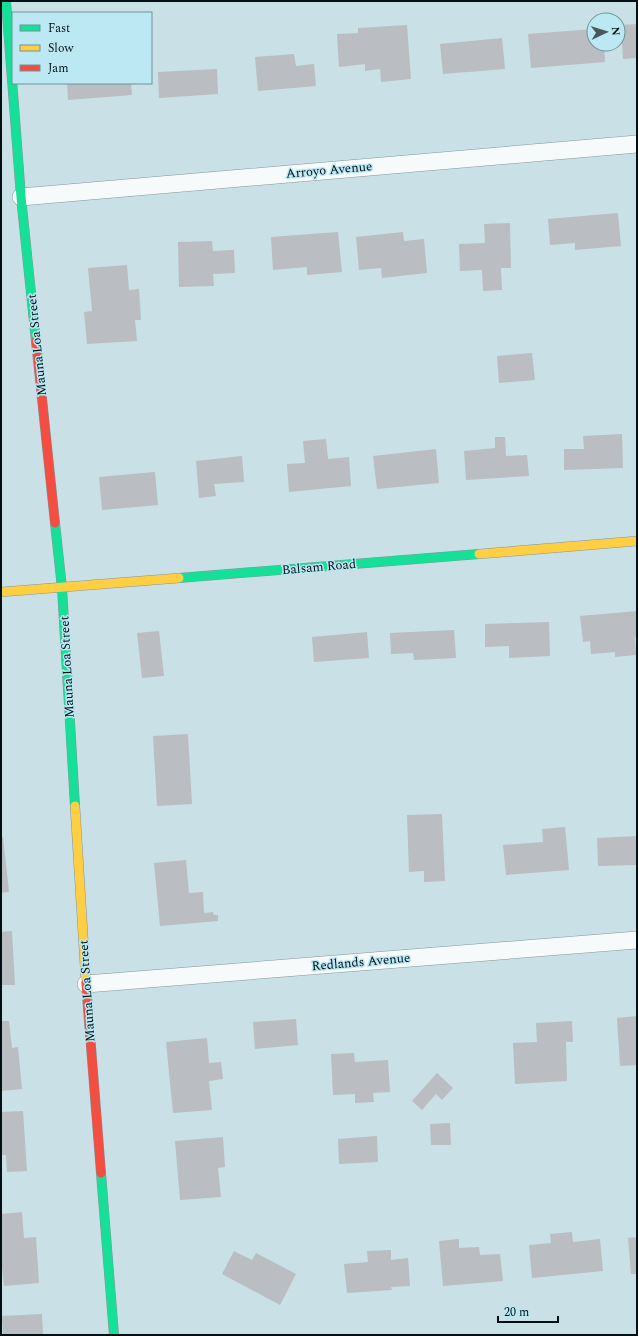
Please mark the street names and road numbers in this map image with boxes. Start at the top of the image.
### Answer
street label: Arroyo Avenue [285,156,373,184]
street label: Mauna Loa Street [22,293,52,397]
street label: Balsam Road [281,554,357,580]
street label: Mauna Loa Street [54,615,80,719]
street label: Mauna Loa Street [73,939,101,1043]
street label: Redlands Avenue [311,948,411,976]

